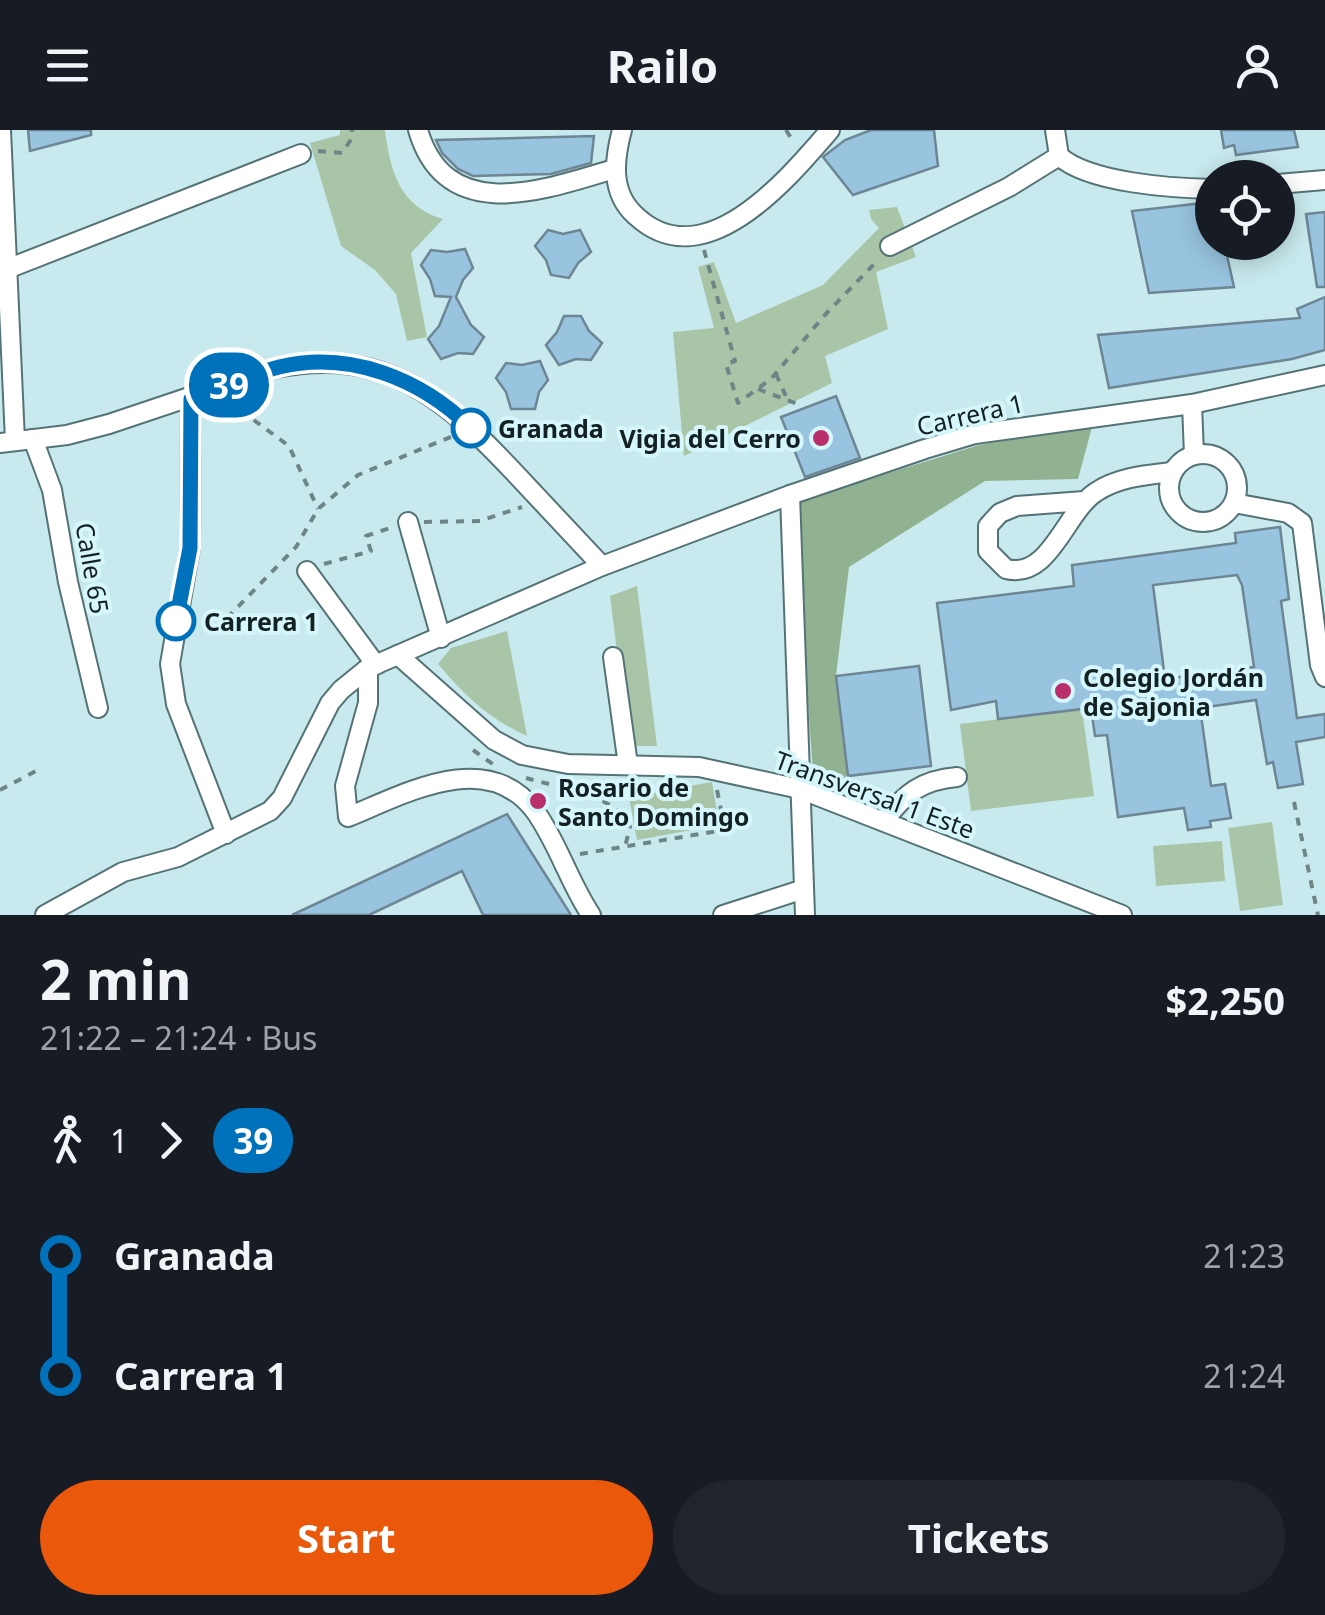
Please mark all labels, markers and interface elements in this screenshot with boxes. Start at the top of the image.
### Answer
text: Railo [607,35,718,96]
icon: menu [40,38,95,93]
icon: person [1230,38,1285,93]
map controls [1195,160,1295,260]
button: locate [1195,160,1295,260]
line badge: 39 [184,352,274,418]
text: 39 [209,362,249,409]
street label: Carrera 1 [913,385,1027,443]
marker: Granada [452,409,490,447]
place label: Granada [498,411,604,445]
place label: Vigia del Cerro [619,421,801,455]
marker: Vigia del Cerro [810,427,832,449]
street label: Calle 65 [68,520,118,616]
marker: Carrera 1 [157,602,195,640]
place label: Carrera 1 [204,604,318,638]
place label: Colegio Jordán de Sajonia [1083,660,1264,723]
marker: Colegio Jordán de Sajonia [1052,680,1074,702]
street label: Transversal 1 Este [771,742,979,846]
place label: Rosario de Santo Domingo [558,770,749,833]
marker: Rosario de Santo Domingo [527,790,549,812]
text: 2 min [40,941,192,1016]
text: $2,250 [1165,974,1285,1026]
text: 21:22 – 21:24 · Bus [40,1016,317,1059]
icon: walk [40,1113,95,1168]
icon: forward [143,1113,198,1168]
text: 39 [233,1117,273,1164]
text: 1 [110,1119,128,1162]
text: Granada [114,1229,275,1281]
text: 21:23 [1203,1234,1285,1277]
text: Carrera 1 [114,1349,288,1401]
text: 21:24 [1203,1354,1285,1397]
button: Start [40,1480,653,1595]
button: Tickets [673,1480,1285,1595]

